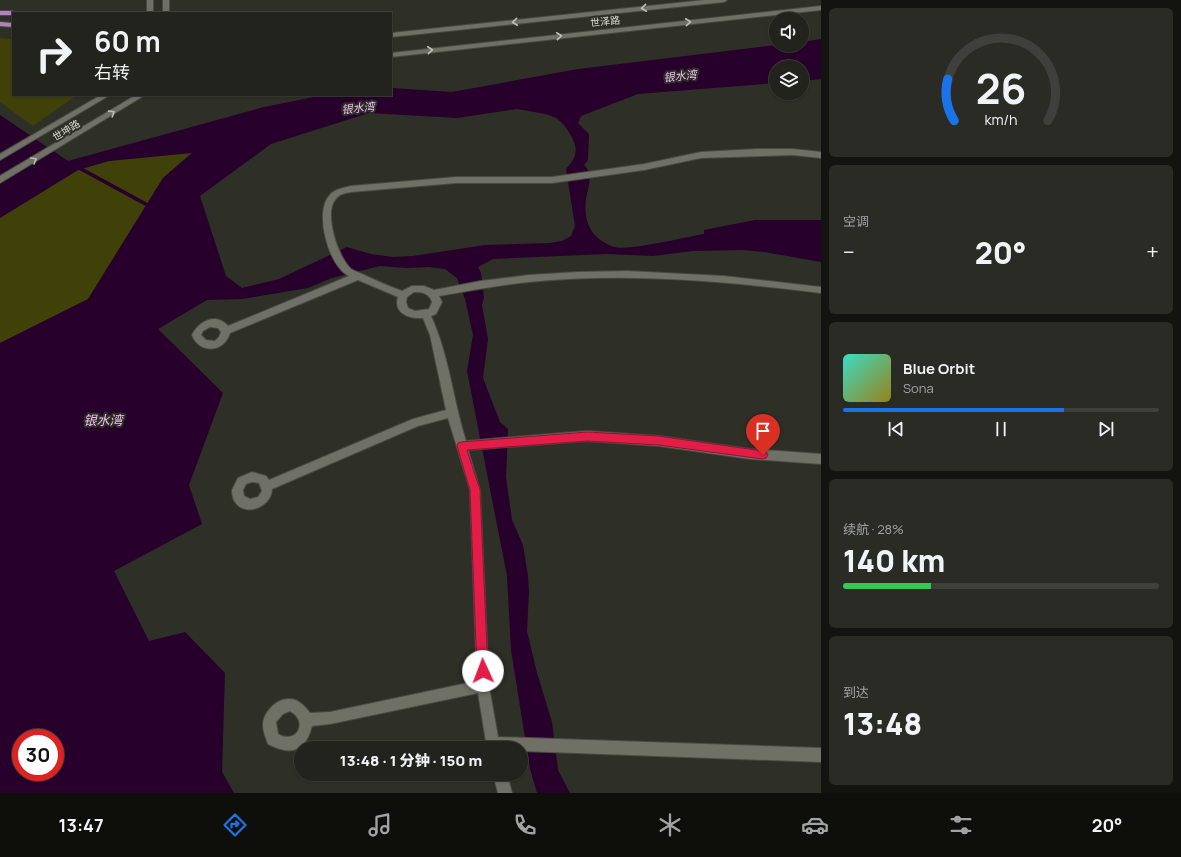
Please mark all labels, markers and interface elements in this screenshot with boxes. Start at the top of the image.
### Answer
one-way arrow [641,4,647,13]
street label: 世泽路 [589,12,621,30]
map controls [769,12,809,100]
button: sound [769,12,809,52]
one-way arrow [512,17,518,26]
one-way arrow [685,18,691,27]
text: 60 m [94,22,161,60]
icon: right [28,28,80,80]
one-way arrow [556,32,562,41]
one-way arrow [427,46,433,55]
text: 26 [976,59,1026,115]
text: 右转 [94,60,130,84]
button: layers [769,60,809,100]
water label: 银水湾 [663,66,699,85]
water label: 银水湾 [341,98,377,117]
text: km/h [984,109,1018,128]
one-way arrow [108,110,115,117]
street label: 世坤路 [50,116,82,144]
one-way arrow [30,158,37,165]
text: 空调 [843,212,869,230]
text: 20° [975,232,1027,273]
text: − [843,237,855,267]
text: + [1146,237,1159,267]
text: Blue Orbit [903,358,975,379]
text: Sona [903,379,934,397]
water label: 银水湾 [83,411,124,429]
pin [746,414,780,455]
icon: previous [885,418,907,440]
icon: pause [990,418,1012,440]
icon: next [1095,418,1117,440]
icon: arrive [752,420,774,442]
text: 续航 · 28% [843,520,904,538]
text: 140 km [843,540,945,581]
position arrow [462,650,504,692]
text: 到达 [843,683,869,701]
text: 13:48 [843,703,922,744]
speed limit sign: 30 [12,729,64,781]
text: 13:48 · 1 分钟 · 150 m [340,750,482,771]
icon: directions [221,811,249,839]
icon: music [366,811,394,839]
icon: phone [511,811,539,839]
icon: climate [656,811,684,839]
icon: car [801,811,829,839]
icon: filters [947,811,975,839]
text: 13:47 [59,813,104,837]
text: 20° [1092,813,1122,837]

